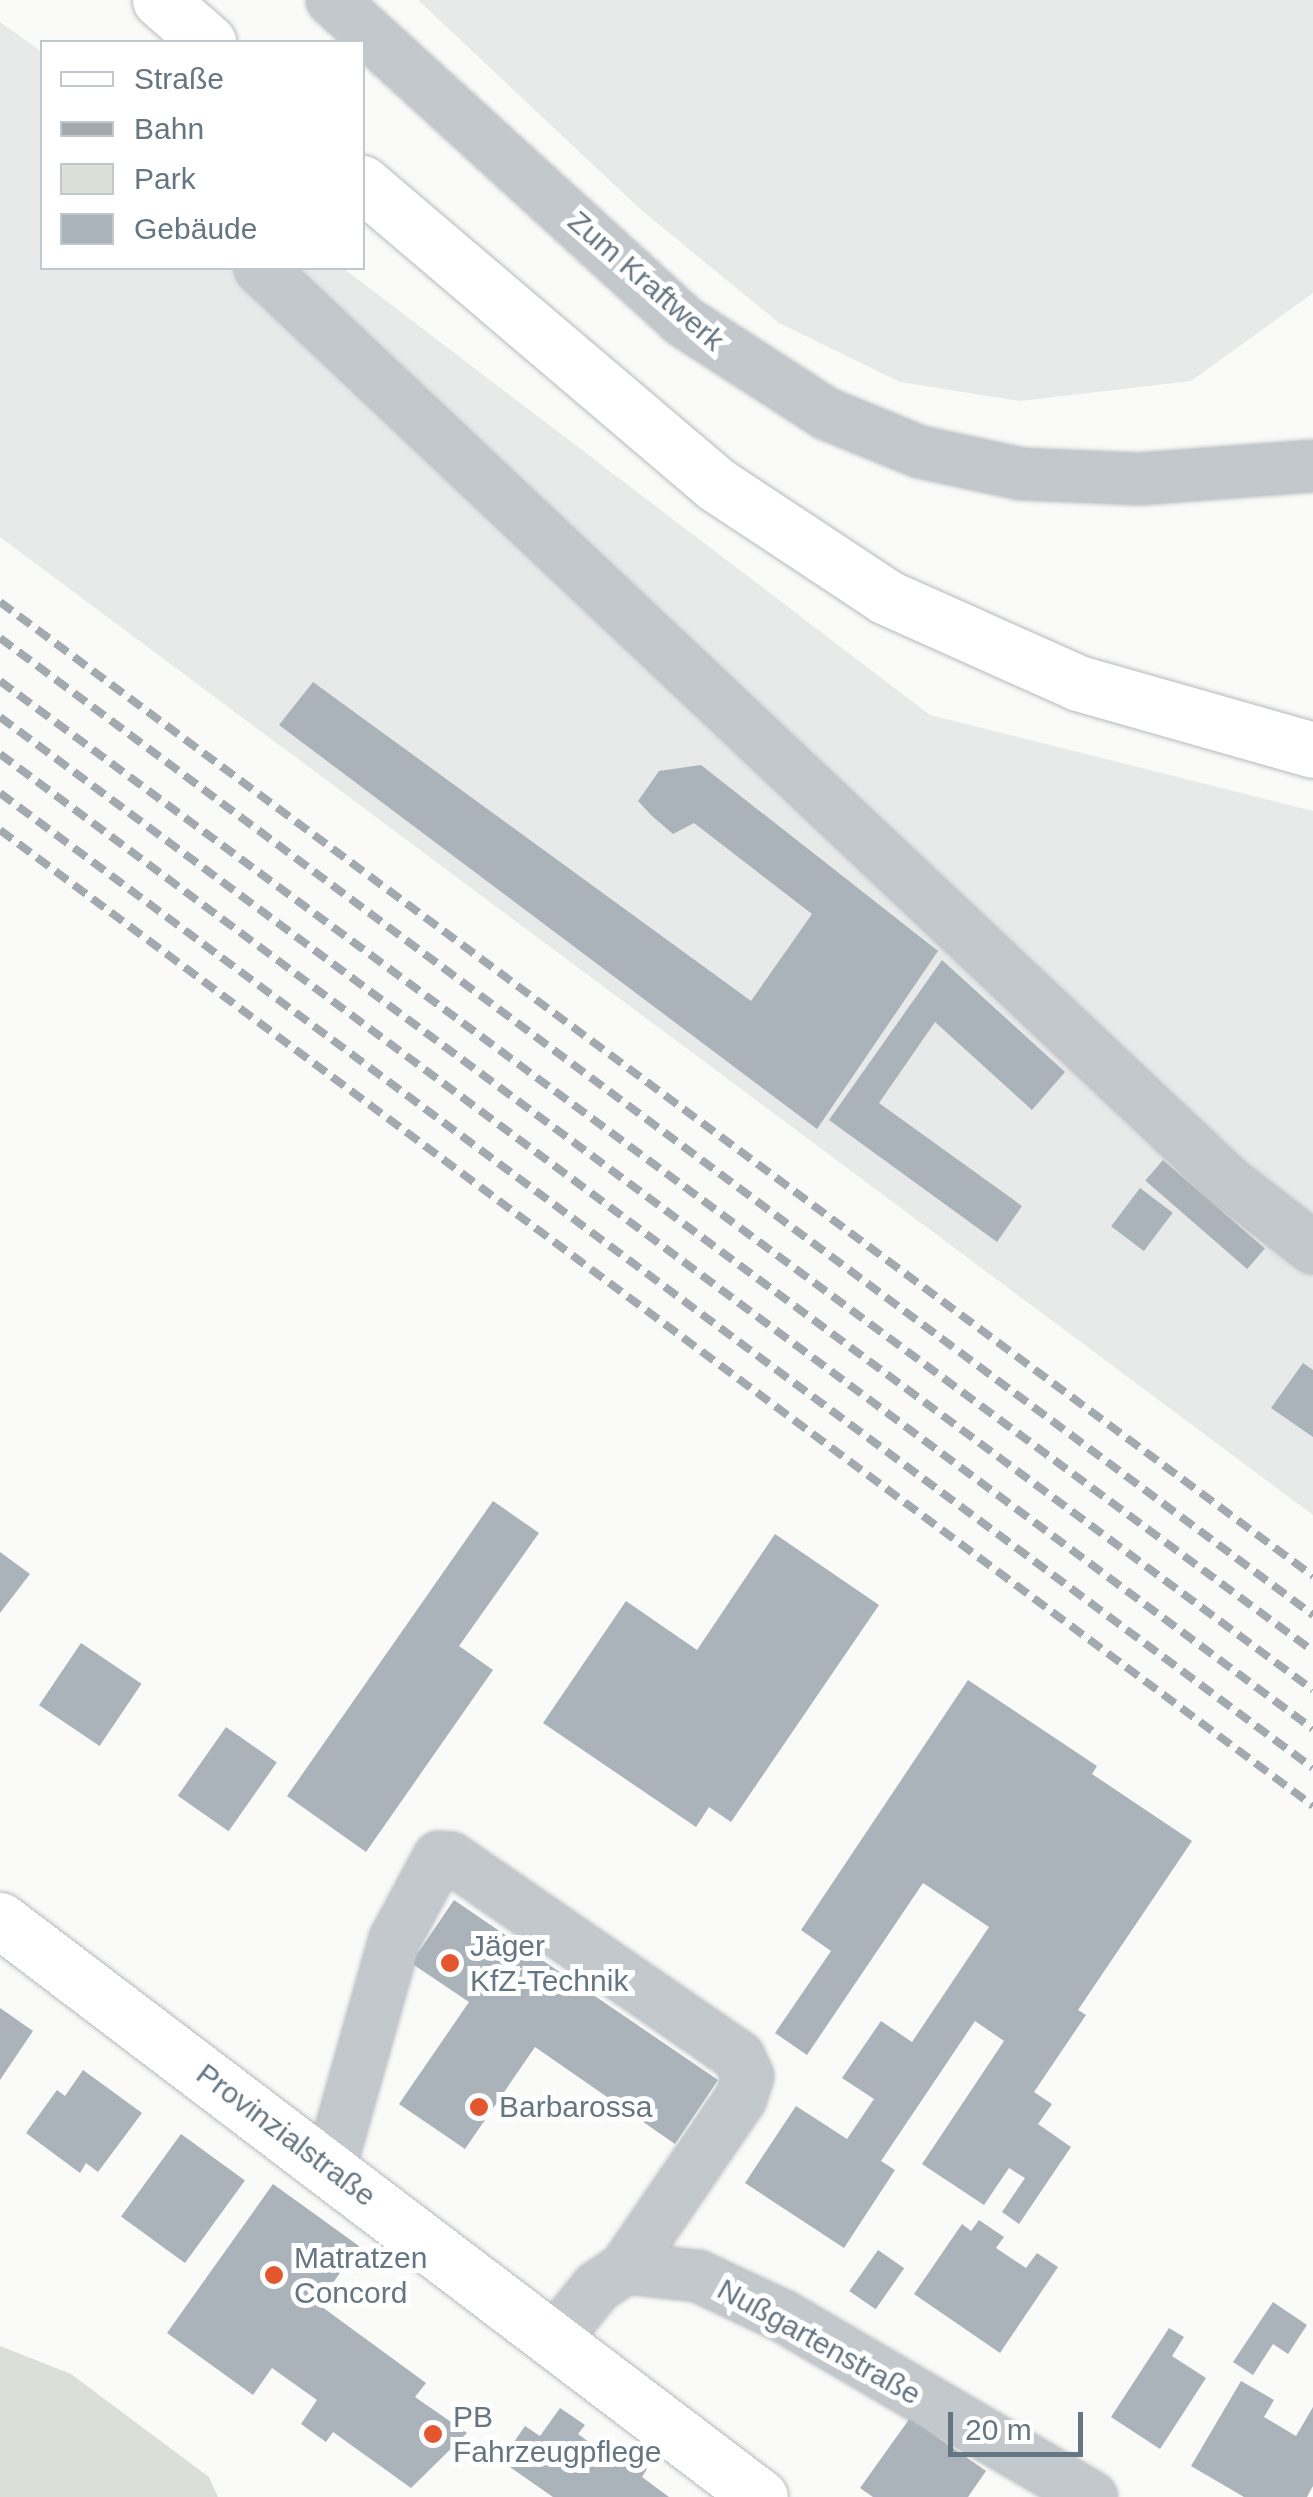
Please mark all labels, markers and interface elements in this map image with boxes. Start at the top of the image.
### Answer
legend [40,40,365,270]
text: Straße [134,62,224,95]
text: Bahn [134,112,204,145]
text: Park [134,162,196,195]
street label: Zum Kraftwerk [561,203,731,359]
text: Gebäude [134,212,257,245]
place label: Jäger KfZ-Technik [470,1928,628,1998]
marker: Jäger KfZ-Technik [439,1952,461,1974]
street label: Provinzialstraße [189,2056,383,2214]
place label: Barbarossa [499,2089,652,2125]
marker: Barbarossa [468,2096,490,2118]
place label: Matratzen Concord [294,2240,427,2310]
marker: Matratzen Concord [263,2264,285,2286]
street label: Nußgartenstraße [711,2271,927,2413]
scale bar [953,2392,1088,2454]
place label: PB Fahrzeugpflege [453,2399,661,2470]
text: 20 m [965,2413,1032,2446]
marker: PB Fahrzeugpflege [422,2423,444,2445]

